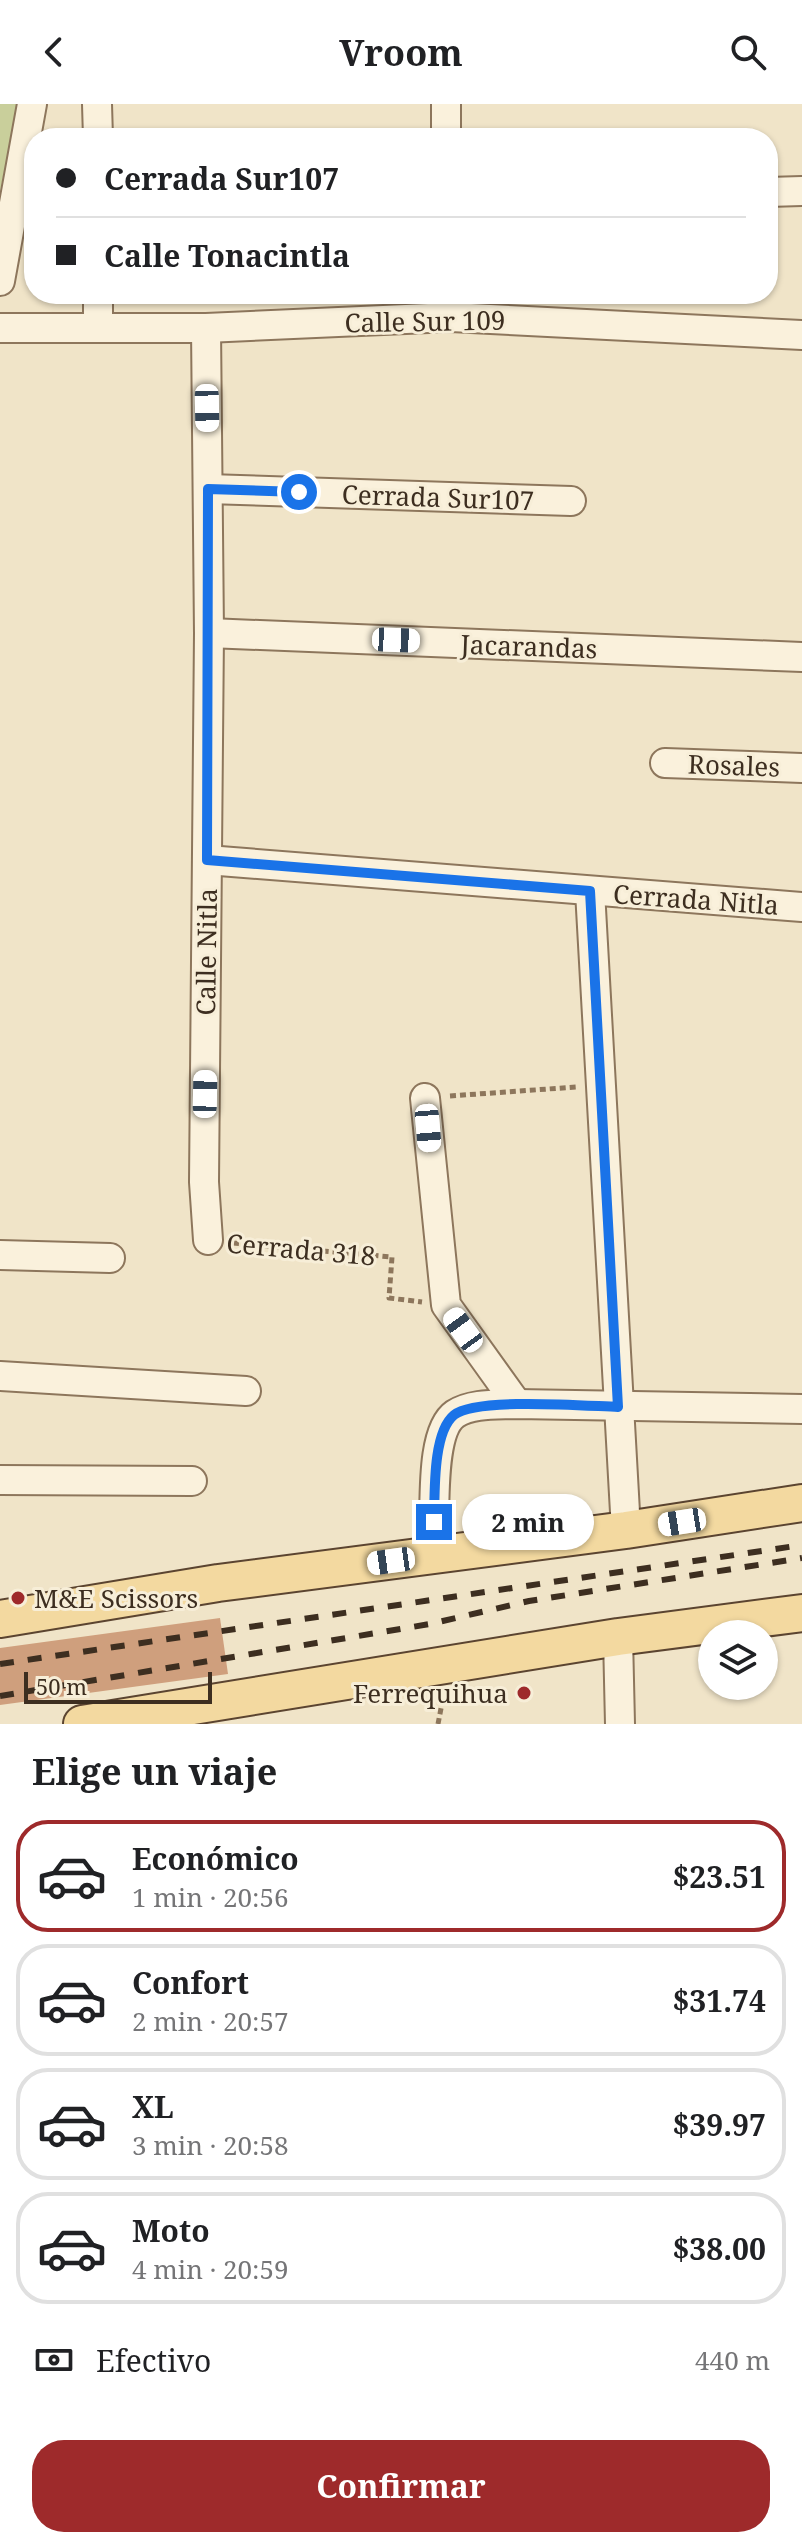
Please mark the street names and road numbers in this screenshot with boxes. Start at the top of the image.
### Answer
street label: Calle Sur 109 [344,302,506,340]
street label: Cerrada Sur107 [341,476,535,518]
street label: Jacarandas [459,626,598,666]
street label: Rosales [687,745,781,785]
street label: Cerrada Nitla [612,875,780,923]
street label: Calle Nitla [187,888,225,1016]
street label: Cerrada 318 [225,1225,377,1273]

